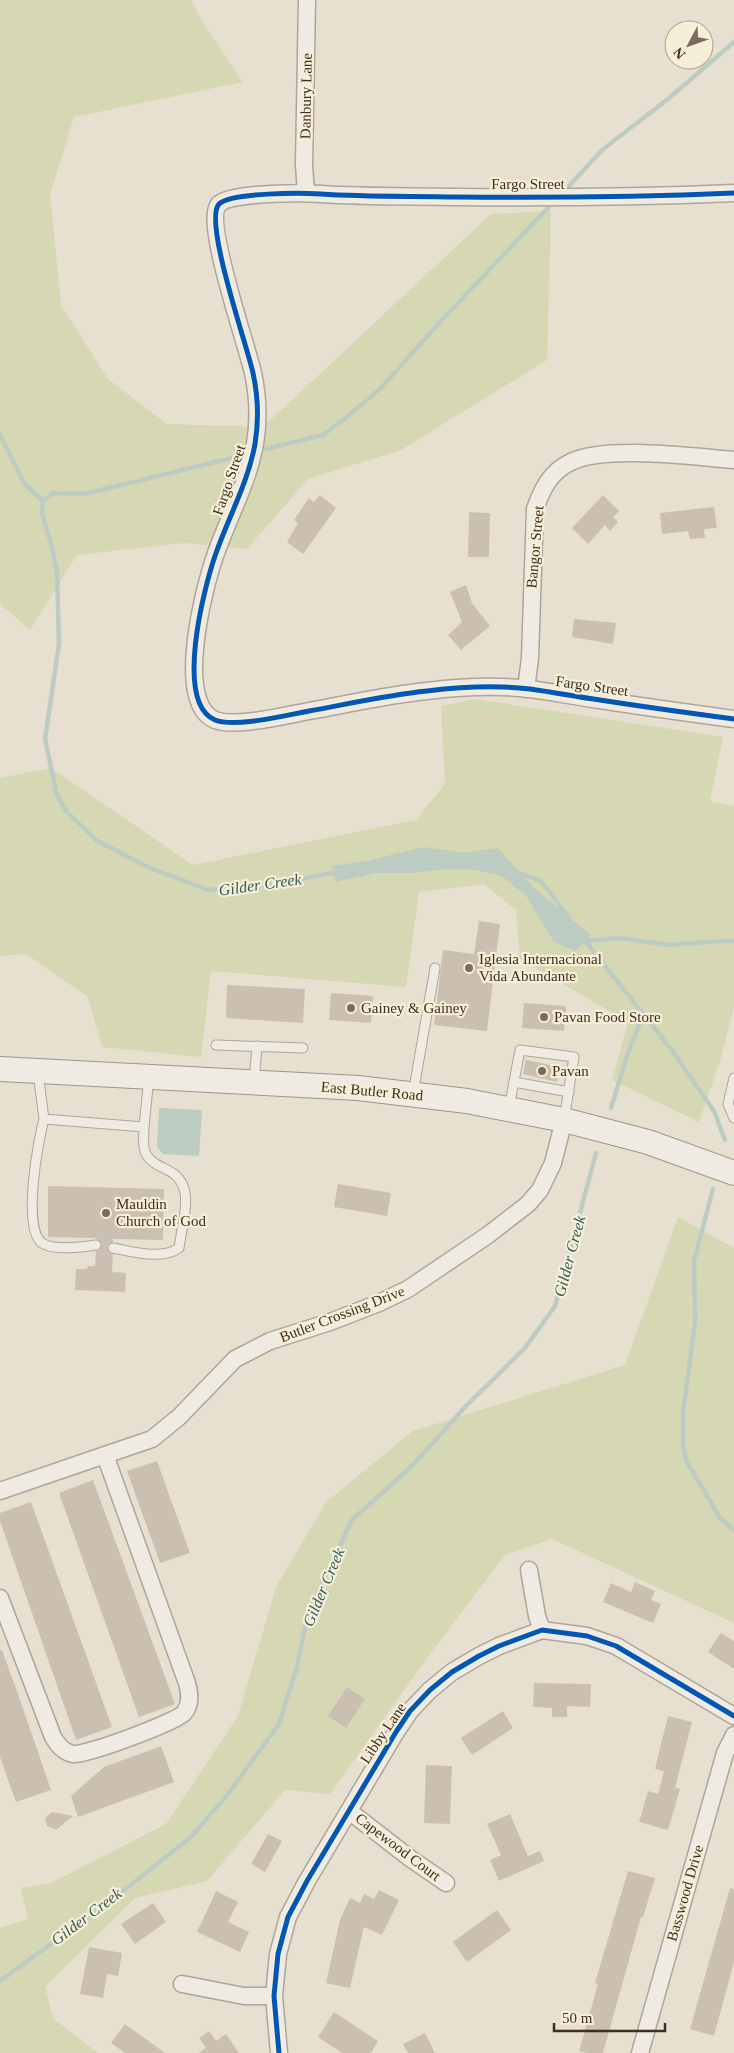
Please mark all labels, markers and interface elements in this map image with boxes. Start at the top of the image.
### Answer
north arrow [664,20,714,70]
text: N [671,44,689,62]
street label: Danbury Lane [297,52,315,139]
street label: Fargo Street [491,176,566,192]
street label: Fargo Street [209,442,249,517]
street label: Bangor Street [523,504,547,589]
street label: Fargo Street [555,673,630,699]
water label: Gilder Creek [218,870,303,899]
place label: Iglesia Internacional Vida Abundante [479,951,602,984]
marker: Iglesia Internacional Vida Abundante [463,962,475,974]
place label: Gainey & Gainey [361,1000,467,1016]
marker: Gainey & Gainey [345,1002,357,1014]
place label: Pavan Food Store [554,1009,661,1025]
marker: Pavan Food Store [538,1011,550,1023]
place label: Pavan [552,1063,589,1079]
marker: Pavan [536,1065,548,1077]
street label: East Butler Road [320,1079,424,1103]
place label: Mauldin Church of God [116,1196,206,1229]
marker: Mauldin Church of God [100,1207,112,1219]
water label: Gilder Creek [550,1213,589,1299]
street label: Butler Crossing Drive [277,1283,407,1345]
water label: Gilder Creek [299,1545,348,1629]
street label: Libby Lane [357,1699,409,1766]
street label: Capewood Court [352,1810,444,1885]
street label: Basswood Drive [664,1843,707,1943]
water label: Gilder Creek [48,1884,125,1948]
scale bar [554,2000,665,2032]
text: 50 m [562,2010,593,2026]

